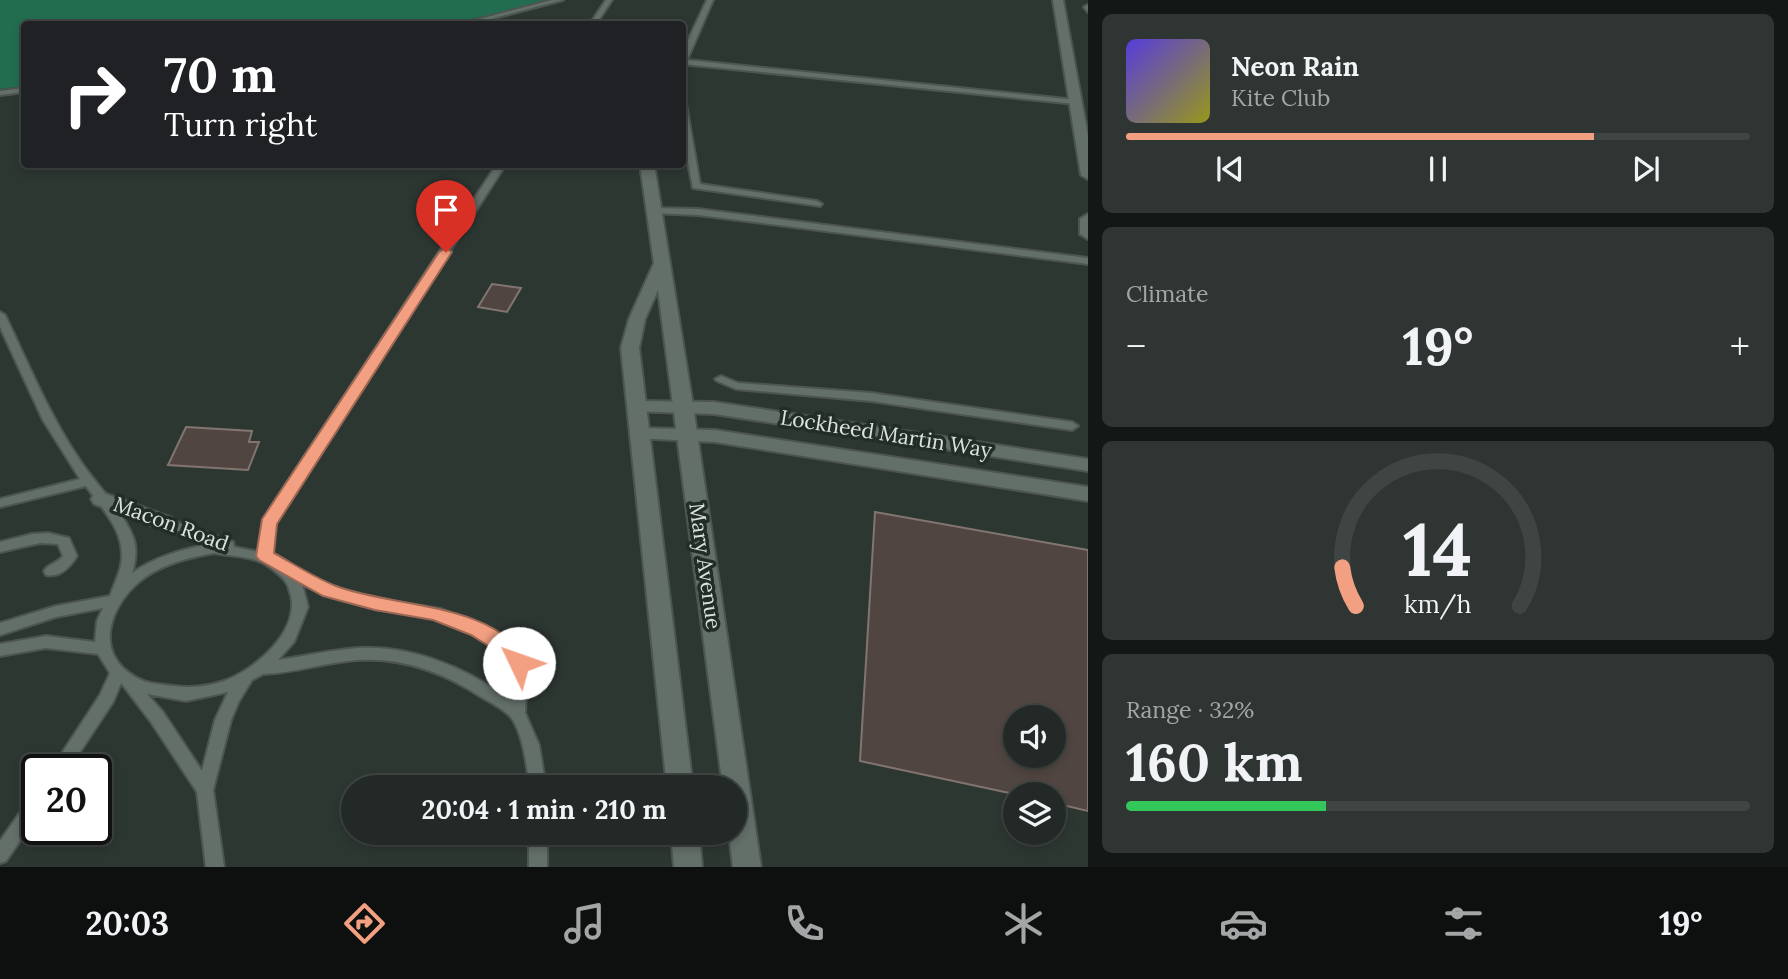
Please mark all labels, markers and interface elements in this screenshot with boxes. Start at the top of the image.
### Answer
text: 70 m [164,43,276,105]
icon: right [49,49,140,140]
text: Neon Rain [1231,50,1359,83]
text: Kite Club [1231,83,1330,112]
text: Turn right [164,104,317,145]
icon: previous [1211,150,1249,188]
icon: pause [1419,150,1457,188]
icon: next [1627,150,1665,188]
pin [416,180,476,252]
icon: arrive [427,191,465,229]
text: Climate [1126,279,1208,308]
text: 19° [1403,313,1473,379]
text: − [1126,322,1146,370]
text: + [1730,322,1750,370]
street label: Lockheed Martin Way [779,403,994,464]
street label: Macon Road [110,490,232,557]
street label: Mary Avenue [683,501,728,631]
text: 14 [1403,504,1473,597]
text: km/h [1404,588,1472,620]
position arrow [482,626,556,700]
text: Range · 32% [1126,695,1254,724]
map controls [1003,705,1066,845]
button: sound [1003,705,1066,768]
text: 160 km [1126,729,1303,795]
speed limit sign: 20 [21,754,112,845]
button: layers [1003,782,1066,845]
text: 20:04 · 1 min · 210 m [422,793,666,826]
icon: directions [340,899,389,948]
icon: music [560,899,609,948]
icon: phone [780,899,829,948]
icon: climate [999,899,1048,948]
icon: car [1219,899,1268,948]
icon: filters [1439,899,1488,948]
text: 20:03 [85,903,169,944]
text: 19° [1659,903,1703,944]

